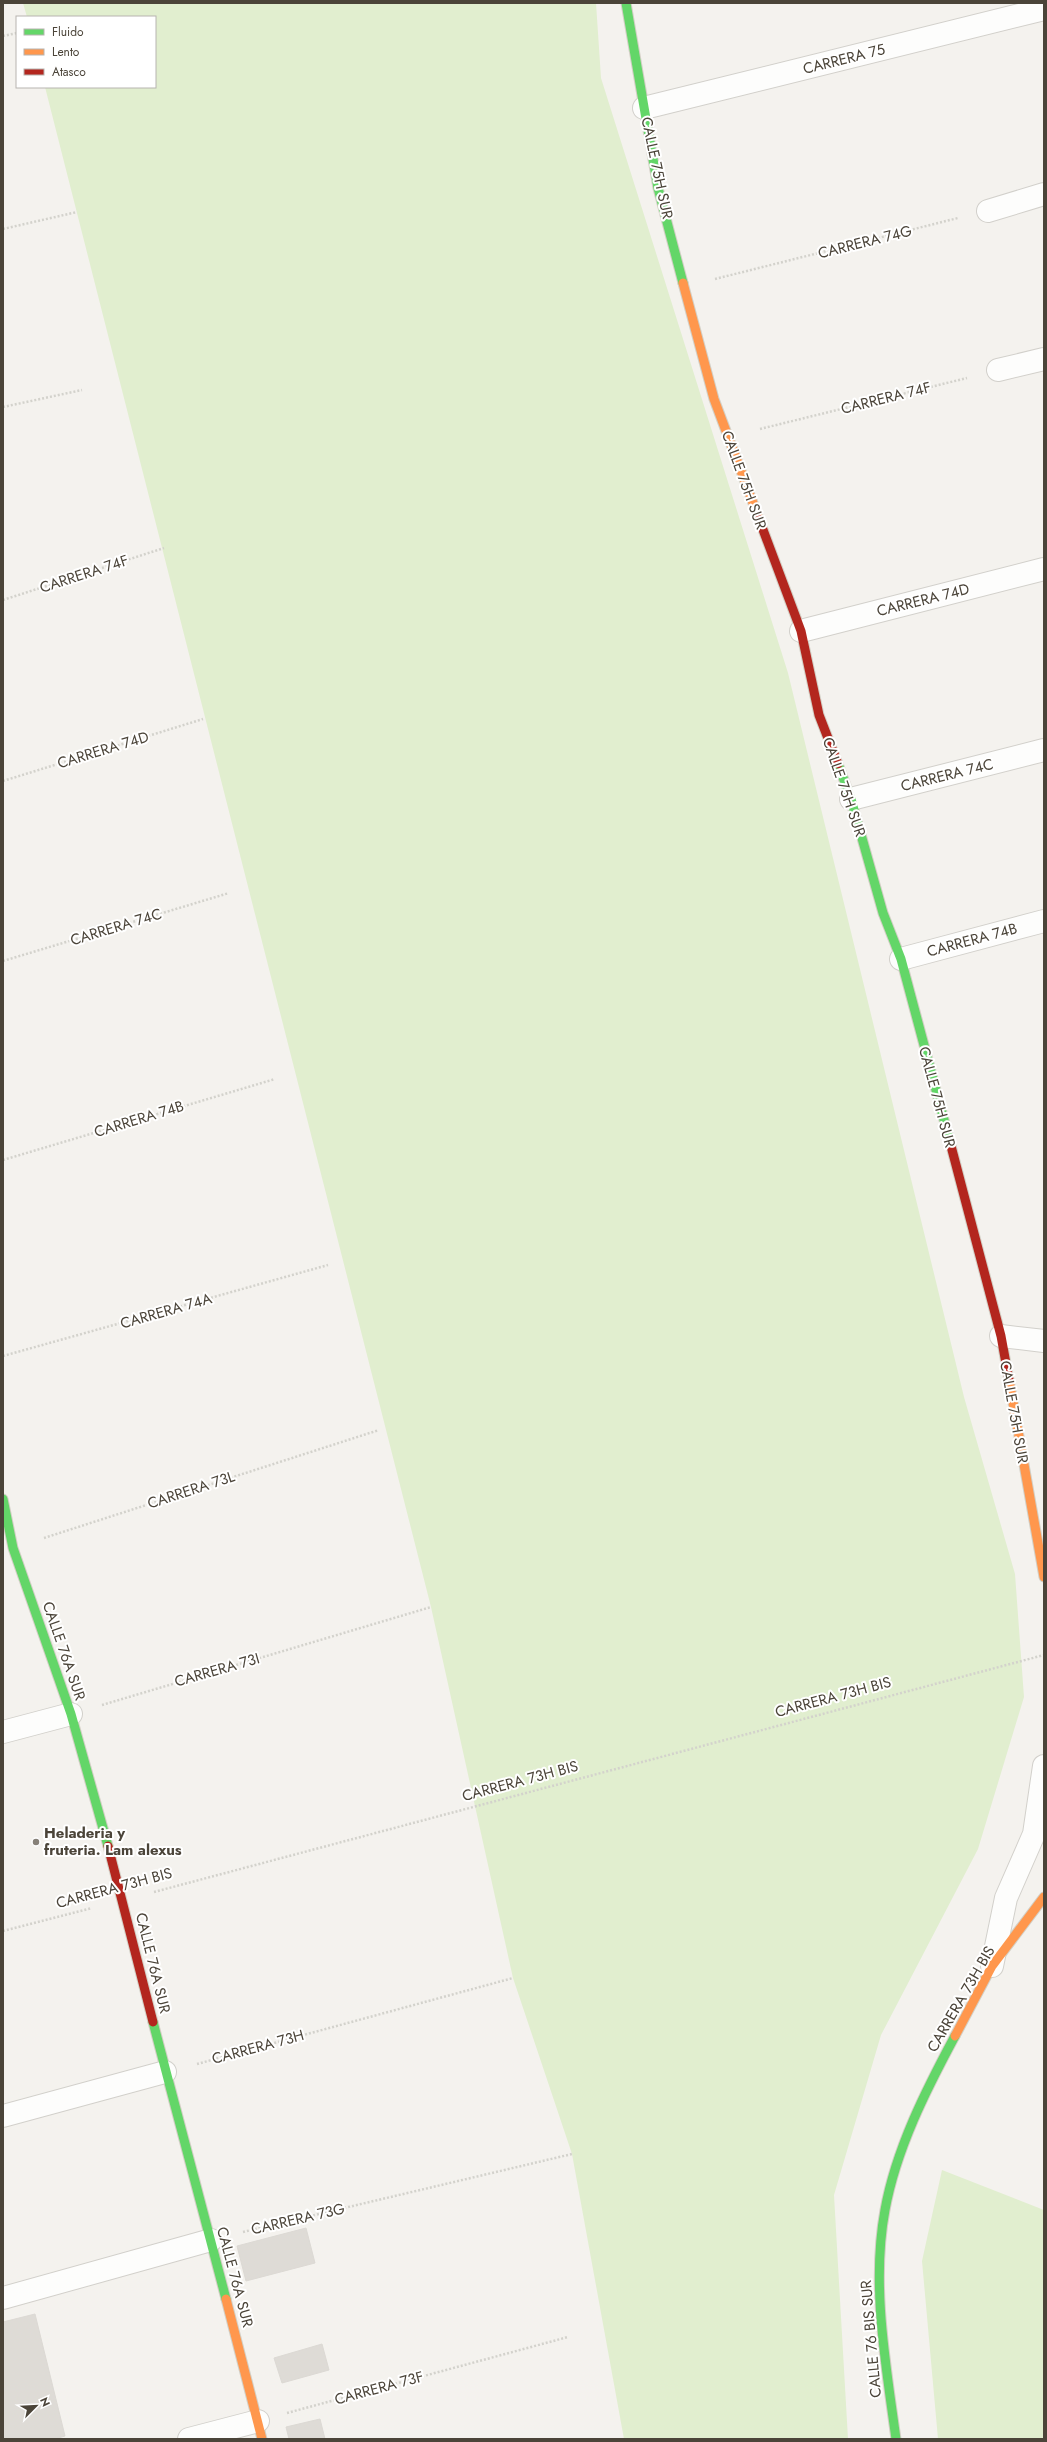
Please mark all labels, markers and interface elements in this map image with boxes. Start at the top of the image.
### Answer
legend [16,16,156,88]
text: Fluido [52,23,84,41]
street label: CARRERA 75 [801,38,887,80]
text: Lento [52,43,80,61]
text: Atasco [52,63,86,81]
street label: CALLE 75H SUR [635,115,679,222]
street label: CARRERA 74G [816,220,914,264]
street label: CARRERA 74F [839,376,933,420]
street label: CALLE 75H SUR [716,427,772,533]
street label: CARRERA 74F [37,549,131,599]
street label: CARRERA 74D [874,578,972,622]
street label: CARRERA 74D [55,726,151,774]
street label: CALLE 75H SUR [817,734,871,840]
street label: CARRERA 74C [898,753,996,797]
street label: CARRERA 74C [68,903,164,951]
street label: CARRERA 74B [924,917,1020,963]
street label: CALLE 75H SUR [913,1044,961,1151]
street label: CARRERA 74B [91,1095,187,1143]
street label: CARRERA 74A [118,1287,214,1335]
street label: CALLE 75H SUR [994,1359,1034,1466]
street label: CARRERA 73L [145,1465,238,1514]
street label: CALLE 76A SUR [37,1599,91,1704]
street label: CARRERA 73I [172,1647,262,1693]
street label: CARRERA 73H BIS [773,1671,893,1723]
street label: CARRERA 73H BIS [460,1755,580,1807]
place label: Heladeria y fruteria. Lam alexus [44,1822,182,1861]
marker: Heladeria y fruteria. Lam alexus [31,1837,41,1847]
street label: CARRERA 73H BIS [54,1862,174,1914]
street label: CALLE 76A SUR [130,1910,176,2016]
street label: CARRERA 73H BIS [922,1942,1000,2056]
street label: CARRERA 73H [209,2024,307,2070]
street label: CARRERA 73G [249,2198,347,2240]
street label: CALLE 76A SUR [211,2224,259,2330]
street label: CALLE 76 BIS SUR [855,2279,887,2399]
street label: CARRERA 73F [332,2366,426,2410]
north arrow [16,2386,56,2426]
text: N [36,2395,54,2409]

